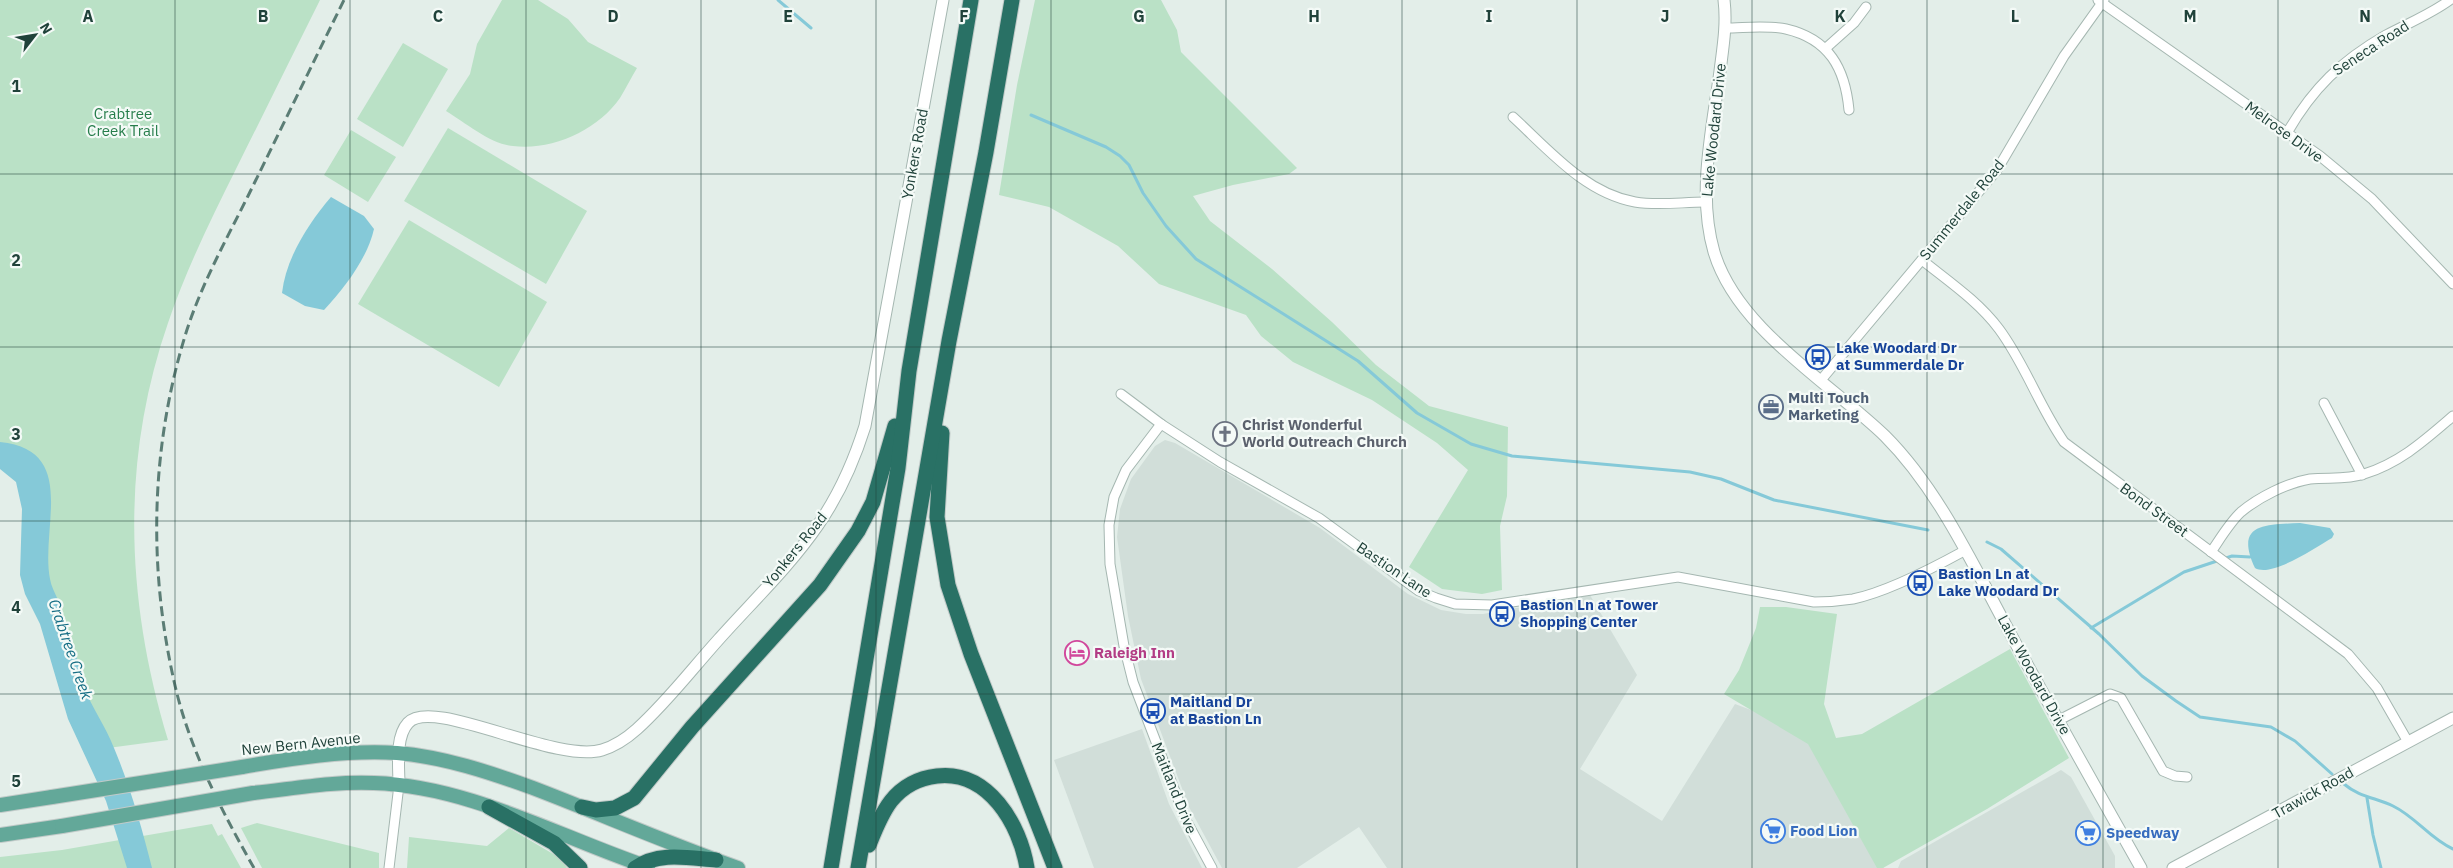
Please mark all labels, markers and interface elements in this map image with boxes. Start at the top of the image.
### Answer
text: A [83,6,94,26]
text: B [258,6,269,26]
text: C [433,6,443,26]
text: D [607,6,619,26]
text: E [783,6,793,26]
text: F [959,6,969,26]
text: G [1133,6,1145,26]
text: H [1308,6,1320,26]
text: I [1486,6,1493,26]
text: J [1661,6,1669,26]
text: K [1834,6,1846,26]
text: L [2011,6,2019,26]
text: M [2183,6,2197,26]
text: N [2359,6,2371,26]
north arrow [10,10,60,60]
street label: Seneca Road [2329,16,2413,79]
text: N [36,19,56,37]
street label: Lake Woodard Drive [1697,62,1730,198]
text: 1 [11,76,21,96]
street label: Melrose Drive [2241,97,2327,166]
park label: Crabtree Creek Trail [87,104,159,140]
street label: Yonkers Road [897,107,932,201]
street label: Summerdale Road [1915,155,2008,264]
text: 2 [11,250,21,270]
place label: Lake Woodard Dr at Summerdale Dr [1836,338,1964,374]
bus stop icon: Lake Woodard Dr at Summerdale Dr [1805,344,1831,370]
place label: Multi Touch Marketing [1788,388,1869,424]
office icon: Multi Touch Marketing [1758,394,1784,420]
place label: Christ Wonderful World Outreach Church [1242,415,1407,451]
church icon: Christ Wonderful World Outreach Church [1212,421,1238,447]
text: 3 [11,424,21,444]
street label: Bond Street [2116,478,2192,541]
street label: Yonkers Road [758,508,831,591]
street label: Bastion Lane [1353,537,1436,602]
place label: Bastion Ln at Lake Woodard Dr [1938,564,2059,600]
bus stop icon: Bastion Ln at Lake Woodard Dr [1907,570,1933,596]
place label: Bastion Ln at Tower Shopping Center [1520,595,1658,631]
water label: Crabtree Creek [44,596,98,702]
text: 4 [11,597,21,617]
bus stop icon: Bastion Ln at Tower Shopping Center [1489,601,1515,627]
street label: Lake Woodard Drive [1994,612,2075,738]
hotel icon: Raleigh Inn [1064,640,1090,666]
place label: Raleigh Inn [1094,643,1175,662]
place label: Maitland Dr at Bastion Ln [1170,692,1262,728]
bus stop icon: Maitland Dr at Bastion Ln [1140,698,1166,724]
street label: New Bern Avenue [241,728,361,759]
street label: Maitland Drive [1148,739,1201,836]
street label: Trawick Road [2269,762,2357,823]
text: 5 [11,771,21,791]
supermarket icon: Food Lion [1760,818,1786,844]
supermarket icon: Speedway [2075,820,2101,846]
place label: Food Lion [1790,821,1858,840]
place label: Speedway [2106,823,2179,842]

